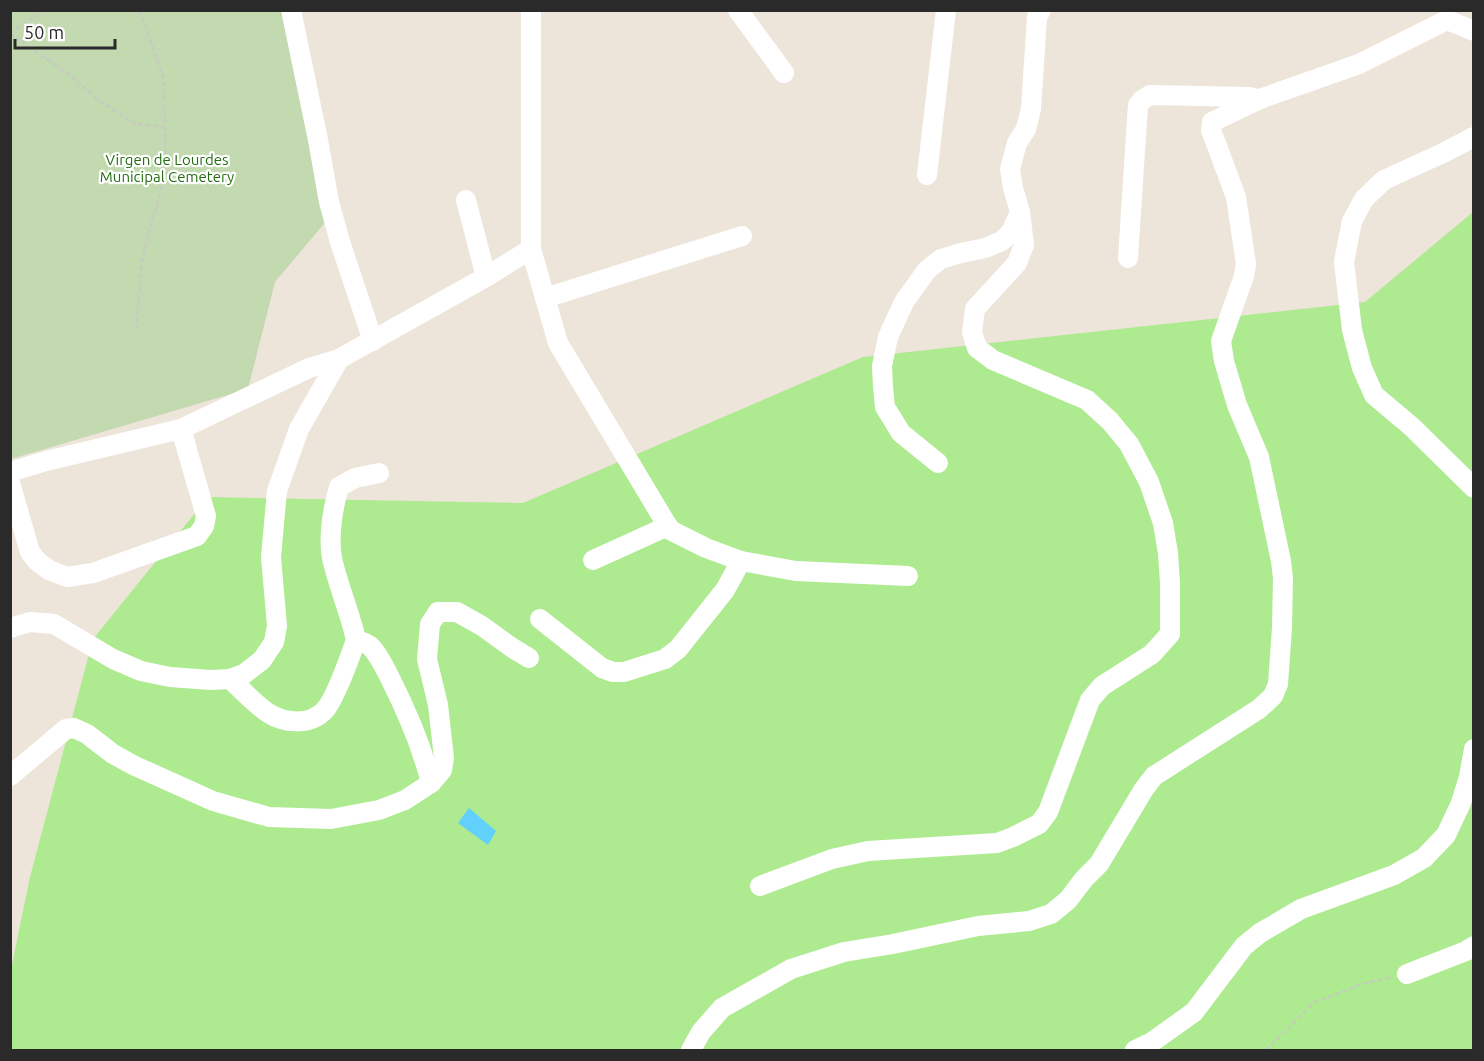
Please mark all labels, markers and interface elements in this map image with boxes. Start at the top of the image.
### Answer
scale bar [15,12,116,50]
text: 50 m [24,22,64,42]
park label: Virgen de Lourdes Municipal Cemetery [100,151,234,185]

